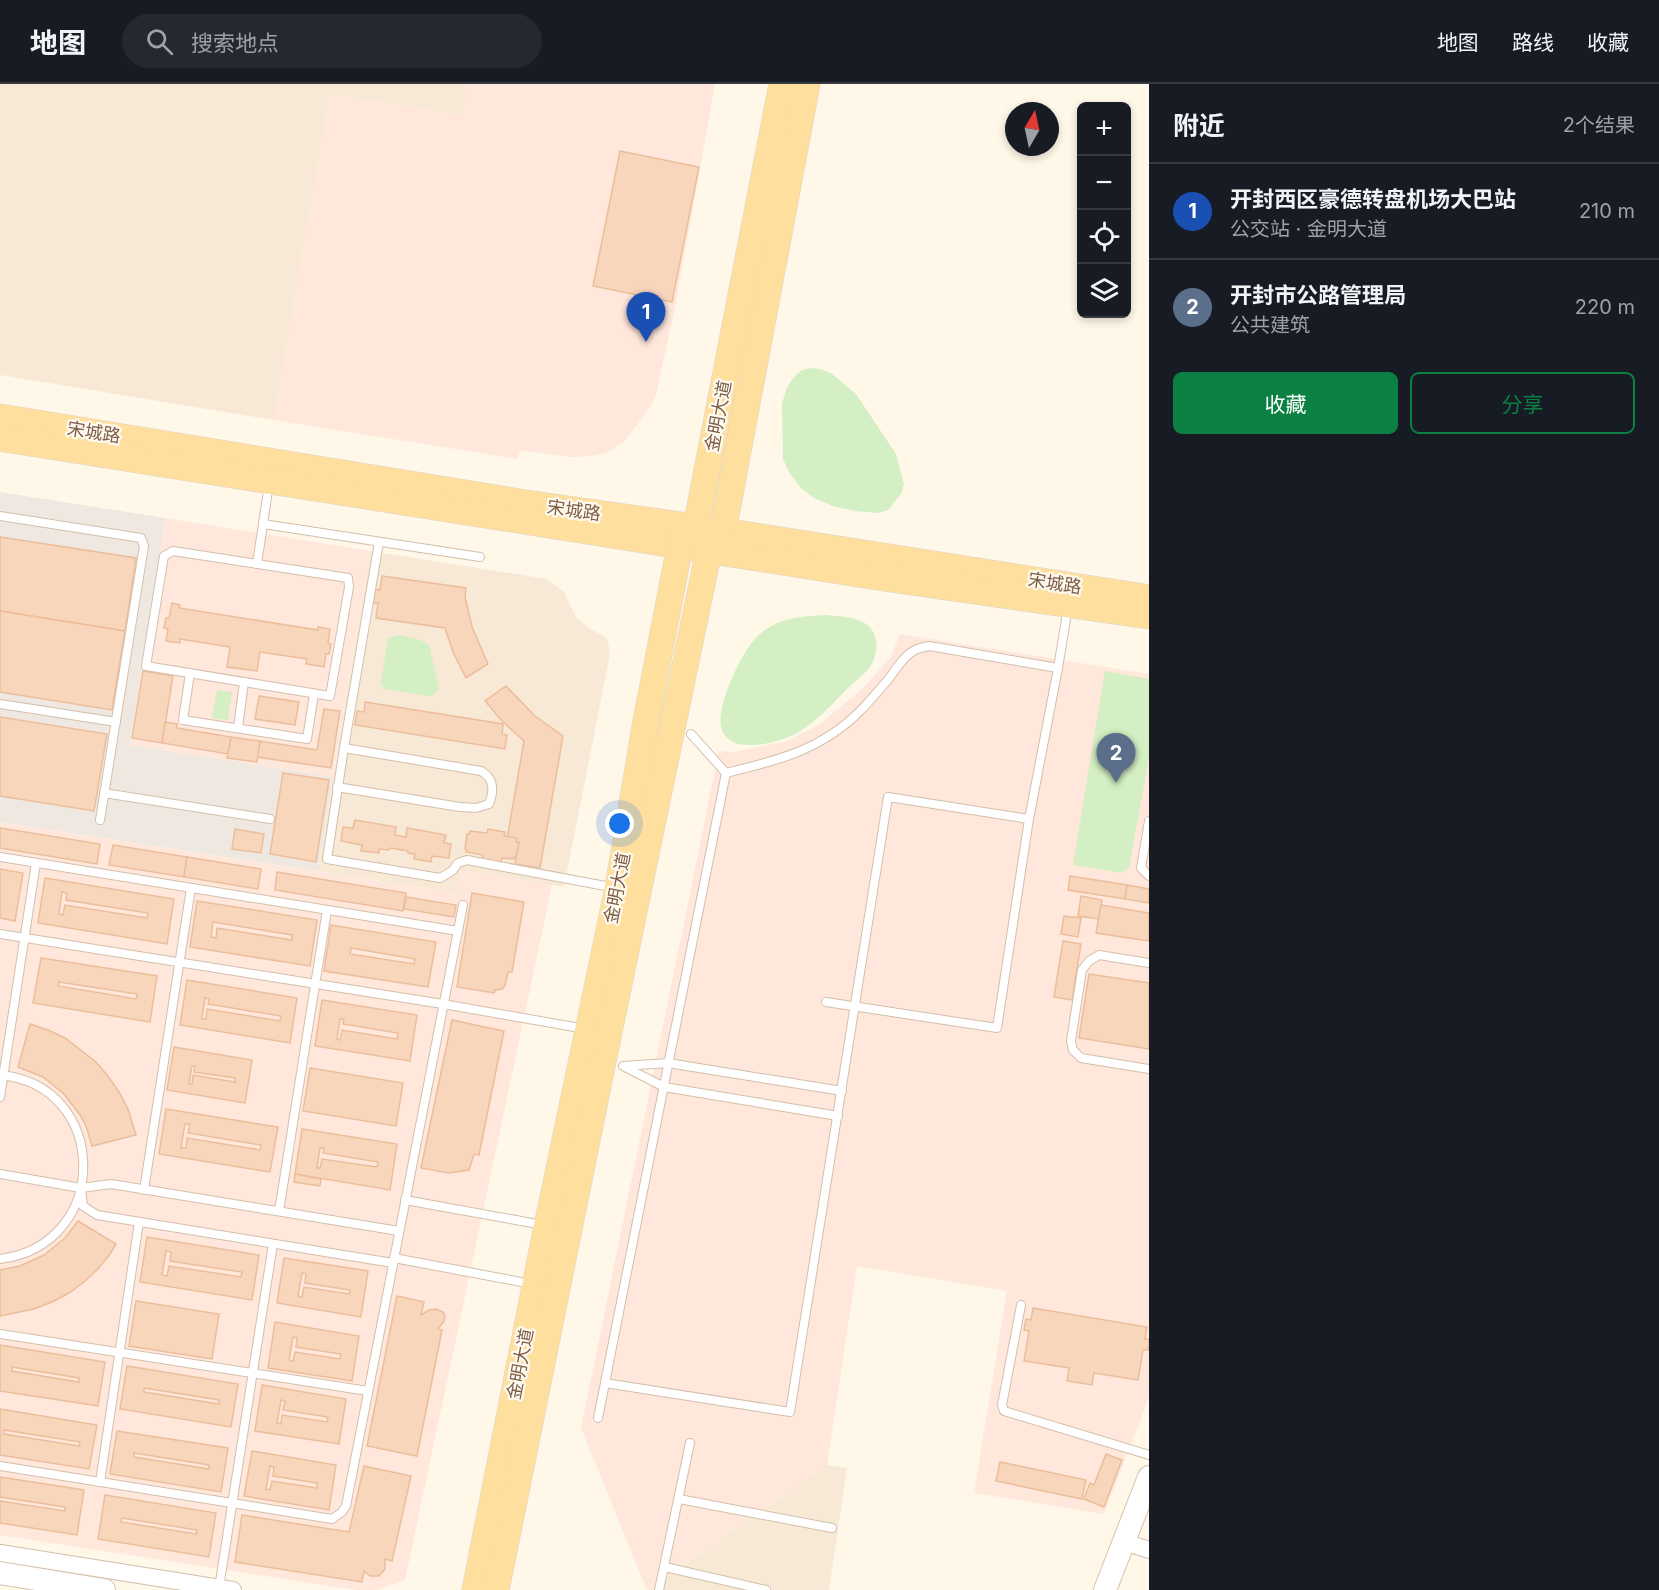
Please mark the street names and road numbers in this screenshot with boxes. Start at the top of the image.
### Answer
street label: 金明大道 [701,379,735,453]
street label: 宋城路 [66,417,122,447]
street label: 宋城路 [546,496,602,524]
street label: 宋城路 [1027,568,1083,598]
street label: 金明大道 [600,851,634,925]
street label: 金明大道 [503,1327,537,1401]

